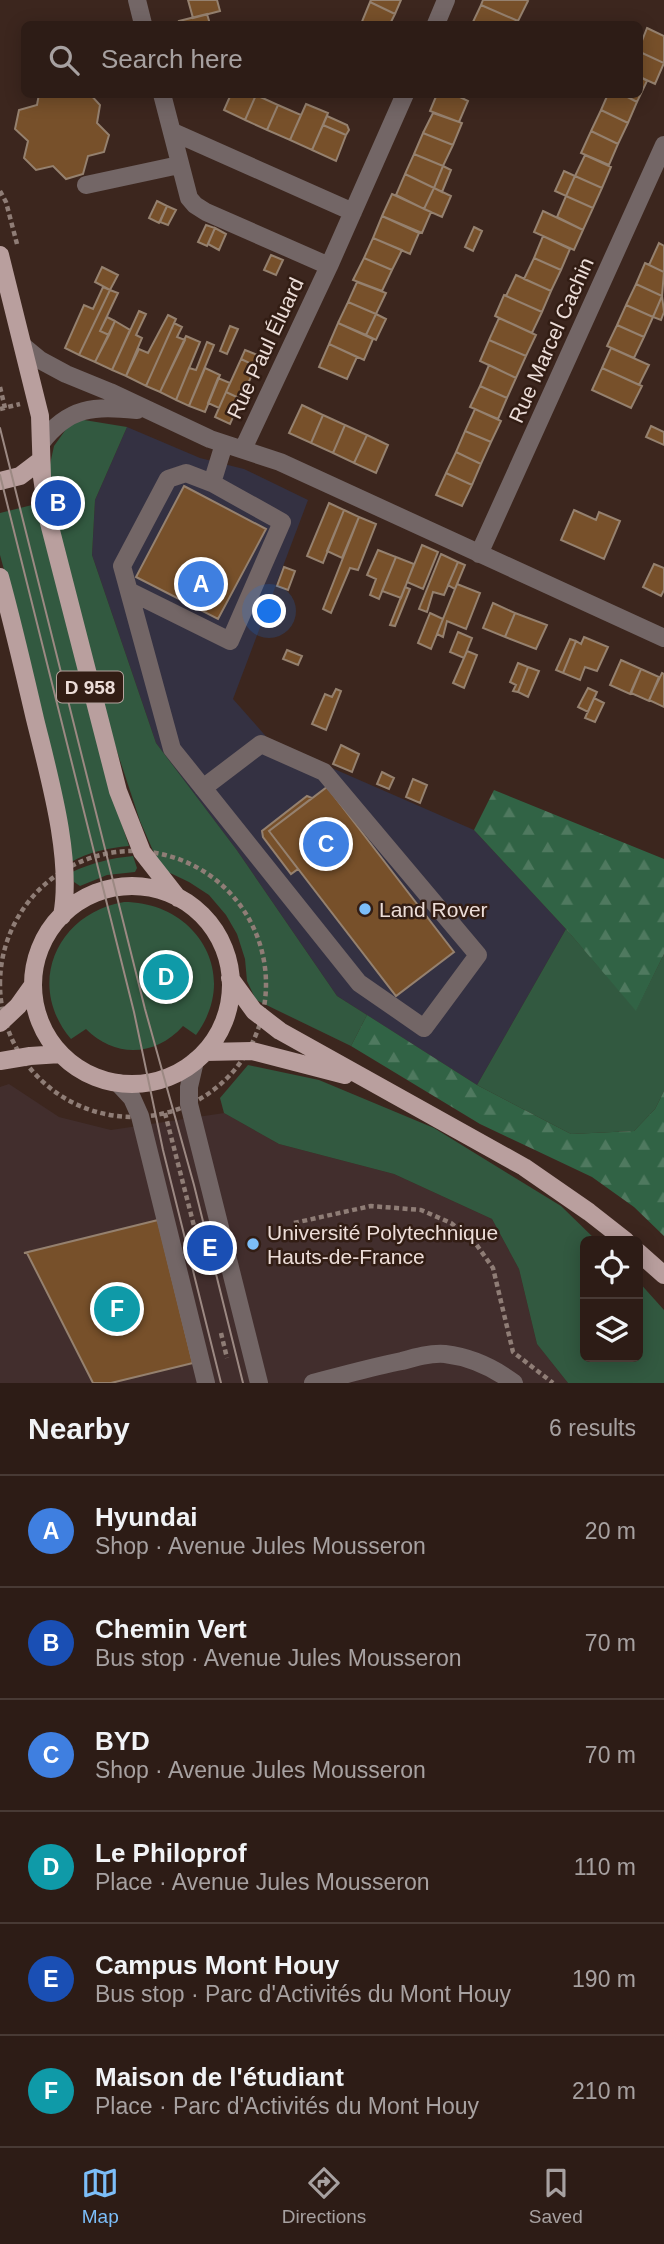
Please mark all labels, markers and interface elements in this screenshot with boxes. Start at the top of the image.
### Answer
search box [21,21,643,98]
icon: search [45,41,83,79]
text: Search here [101,44,243,74]
street label: Rue Marcel Cachin [504,254,598,426]
street label: Rue Paul Éluard [222,274,308,422]
pin: B [35,477,81,529]
pin: A [178,558,224,610]
your location [252,594,286,628]
road number: D 958 [57,672,123,702]
pin: C [303,818,349,870]
place label: Land Rover [379,898,488,921]
marker: Land Rover [357,901,373,917]
pin: D [143,951,189,1003]
place label: Université Polytechnique Hauts-de-France [267,1221,498,1268]
pin: E [187,1222,233,1274]
marker: Université Polytechnique Hauts-de-France [245,1236,261,1252]
map controls [580,1236,643,1362]
button: locate [580,1236,643,1299]
pin: F [94,1283,140,1335]
button: layers [580,1299,643,1362]
text: Nearby [28,1412,130,1445]
text: 6 results [549,1415,636,1441]
text: Hyundai [95,1502,198,1532]
text: A [43,1518,59,1544]
text: 20 m [585,1518,636,1544]
text: Shop · Avenue Jules Mousseron [95,1533,426,1559]
text: Chemin Vert [95,1614,247,1644]
text: B [43,1630,59,1656]
text: 70 m [585,1630,636,1656]
text: Bus stop · Avenue Jules Mousseron [95,1645,462,1671]
text: BYD [95,1726,150,1756]
text: C [43,1742,59,1768]
text: 70 m [585,1742,636,1768]
text: Shop · Avenue Jules Mousseron [95,1757,426,1783]
text: Le Philoprof [95,1838,247,1868]
text: D [43,1854,59,1880]
text: 110 m [574,1854,636,1880]
text: Place · Avenue Jules Mousseron [95,1869,430,1895]
text: Campus Mont Houy [95,1950,339,1980]
text: E [43,1966,59,1992]
text: 190 m [572,1966,636,1992]
text: Bus stop · Parc d'Activités du Mont Houy [95,1981,511,2007]
text: Maison de l'étudiant [95,2062,344,2092]
text: F [44,2078,58,2104]
text: 210 m [572,2078,636,2104]
text: Place · Parc d'Activités du Mont Houy [95,2093,479,2119]
tab: Map [81,2164,119,2228]
tab: Directions [282,2164,366,2228]
tab: Saved [529,2164,583,2228]

